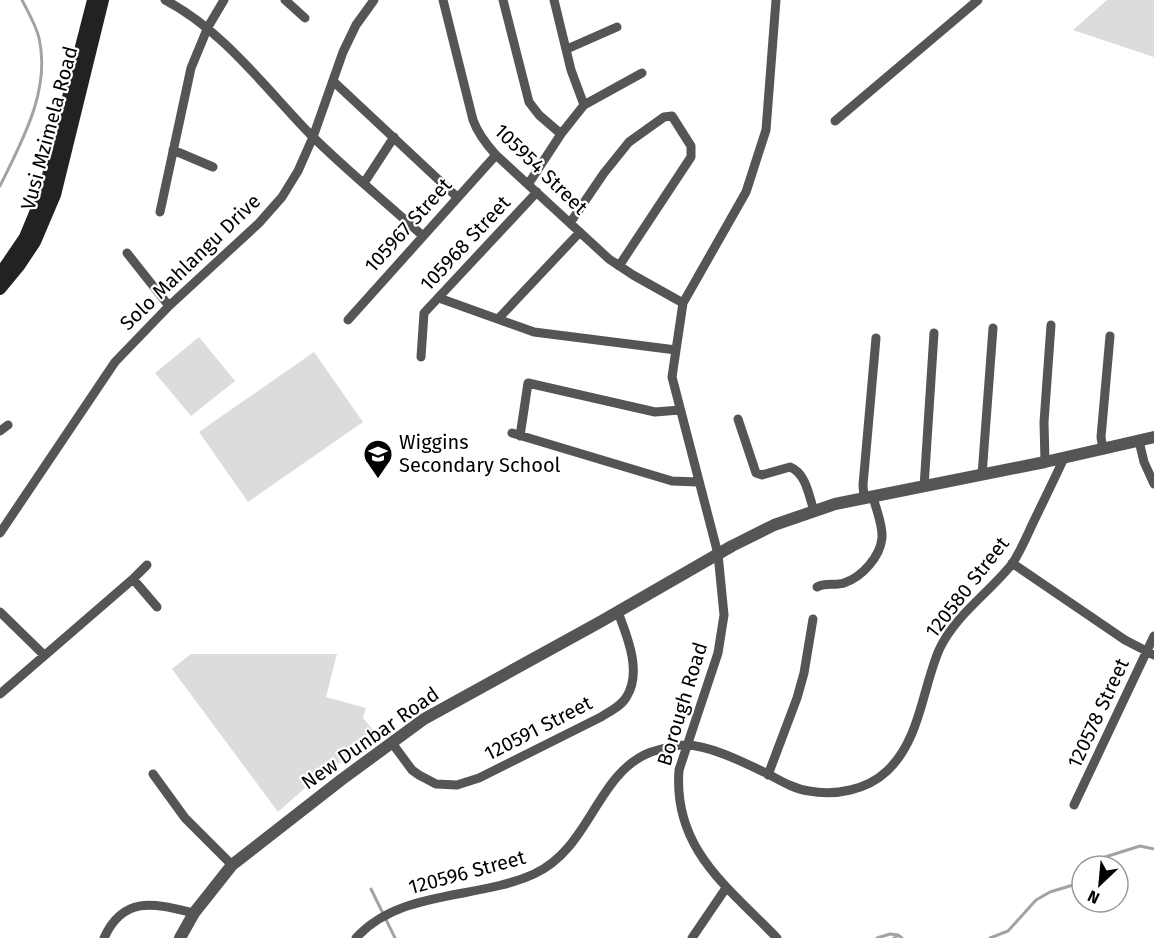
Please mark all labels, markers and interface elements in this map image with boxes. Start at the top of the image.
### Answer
street label: Vusi Mzimela Road [16,43,82,213]
street label: 105954 Street [489,119,593,220]
street label: 105967 Street [359,172,457,277]
street label: Solo Mahlangu Drive [115,189,265,335]
street label: 105968 Street [415,190,516,296]
place label: Wiggins Secondary School [399,430,561,477]
school or university icon: Wiggins Secondary School [362,438,394,480]
street label: 120580 Street [920,531,1014,642]
street label: Borough Road [652,639,712,769]
street label: 120578 Street [1062,654,1134,772]
street label: New Dunbar Road [297,682,443,794]
street label: 120591 Street [480,690,597,765]
street label: 120596 Street [406,845,529,899]
north arrow [1070,854,1130,914]
text: N [1085,886,1103,908]

